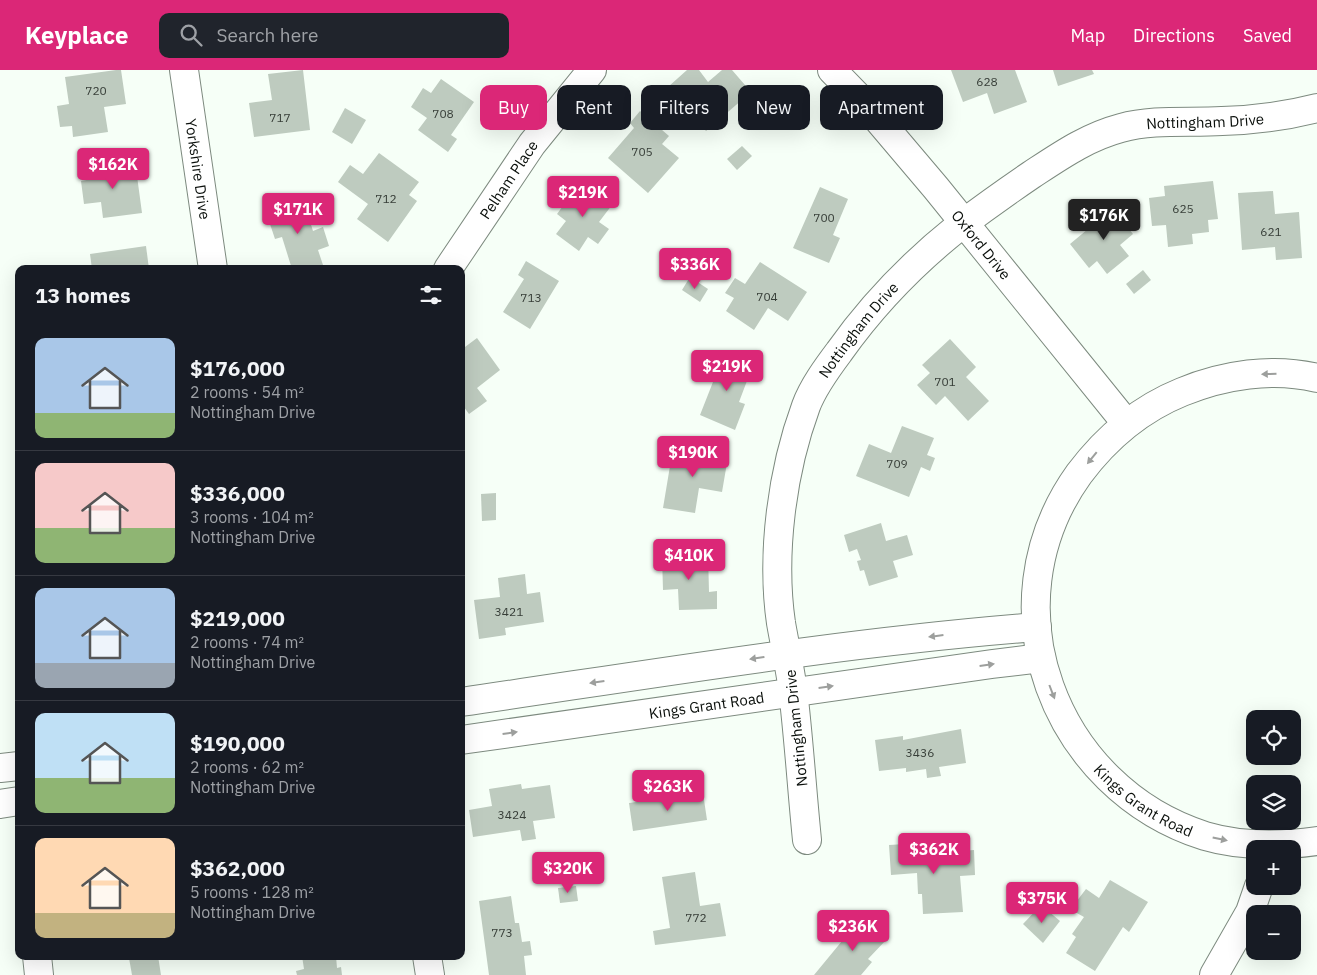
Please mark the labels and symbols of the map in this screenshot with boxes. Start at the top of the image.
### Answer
house number: 628 [976,74,998,89]
house number: 720 [85,83,107,98]
house number: 708 [432,106,454,121]
street label: Nottingham Drive [1145,108,1265,133]
house number: 717 [269,110,291,125]
street label: Yorkshire Drive [182,117,215,221]
street label: Pelham Place [475,136,542,223]
house number: 705 [631,144,653,159]
pin: $162K [78,148,148,190]
pin: $219K [548,176,618,218]
house number: 712 [375,191,397,206]
pin: $171K [263,192,333,235]
pin: $176K [1069,198,1139,241]
house number: 625 [1172,201,1194,216]
street label: Oxford Drive [948,206,1015,283]
house number: 700 [813,210,835,225]
house number: 621 [1260,224,1282,239]
pin: $336K [660,248,730,290]
street label: Nottingham Drive [814,278,902,381]
house number: 704 [756,289,778,304]
house number: 713 [520,290,542,305]
pin: $219K [692,350,762,392]
one-way arrow [1260,370,1276,378]
house number: 701 [934,374,956,389]
pin: $190K [658,436,728,478]
one-way arrow [1086,451,1097,464]
house number: 709 [886,456,908,471]
pin: $410K [654,538,724,581]
house number: 3421 [495,604,523,619]
one-way arrow [928,632,944,640]
one-way arrow [749,655,765,663]
one-way arrow [979,660,995,668]
street label: Nottingham Drive [780,669,812,787]
one-way arrow [588,678,604,686]
one-way arrow [819,683,835,691]
one-way arrow [1048,685,1056,700]
street label: Kings Grant Road [648,687,765,723]
one-way arrow [502,729,518,737]
house number: 3436 [906,745,934,760]
street label: Kings Grant Road [1090,760,1196,840]
pin: $263K [633,770,703,812]
house number: 3424 [498,807,526,822]
pin: $362K [899,832,969,875]
one-way arrow [1212,835,1227,843]
pin: $320K [533,852,603,894]
pin: $375K [1007,882,1077,924]
house number: 772 [685,910,707,925]
pin: $236K [818,910,888,952]
house number: 773 [491,925,513,940]

